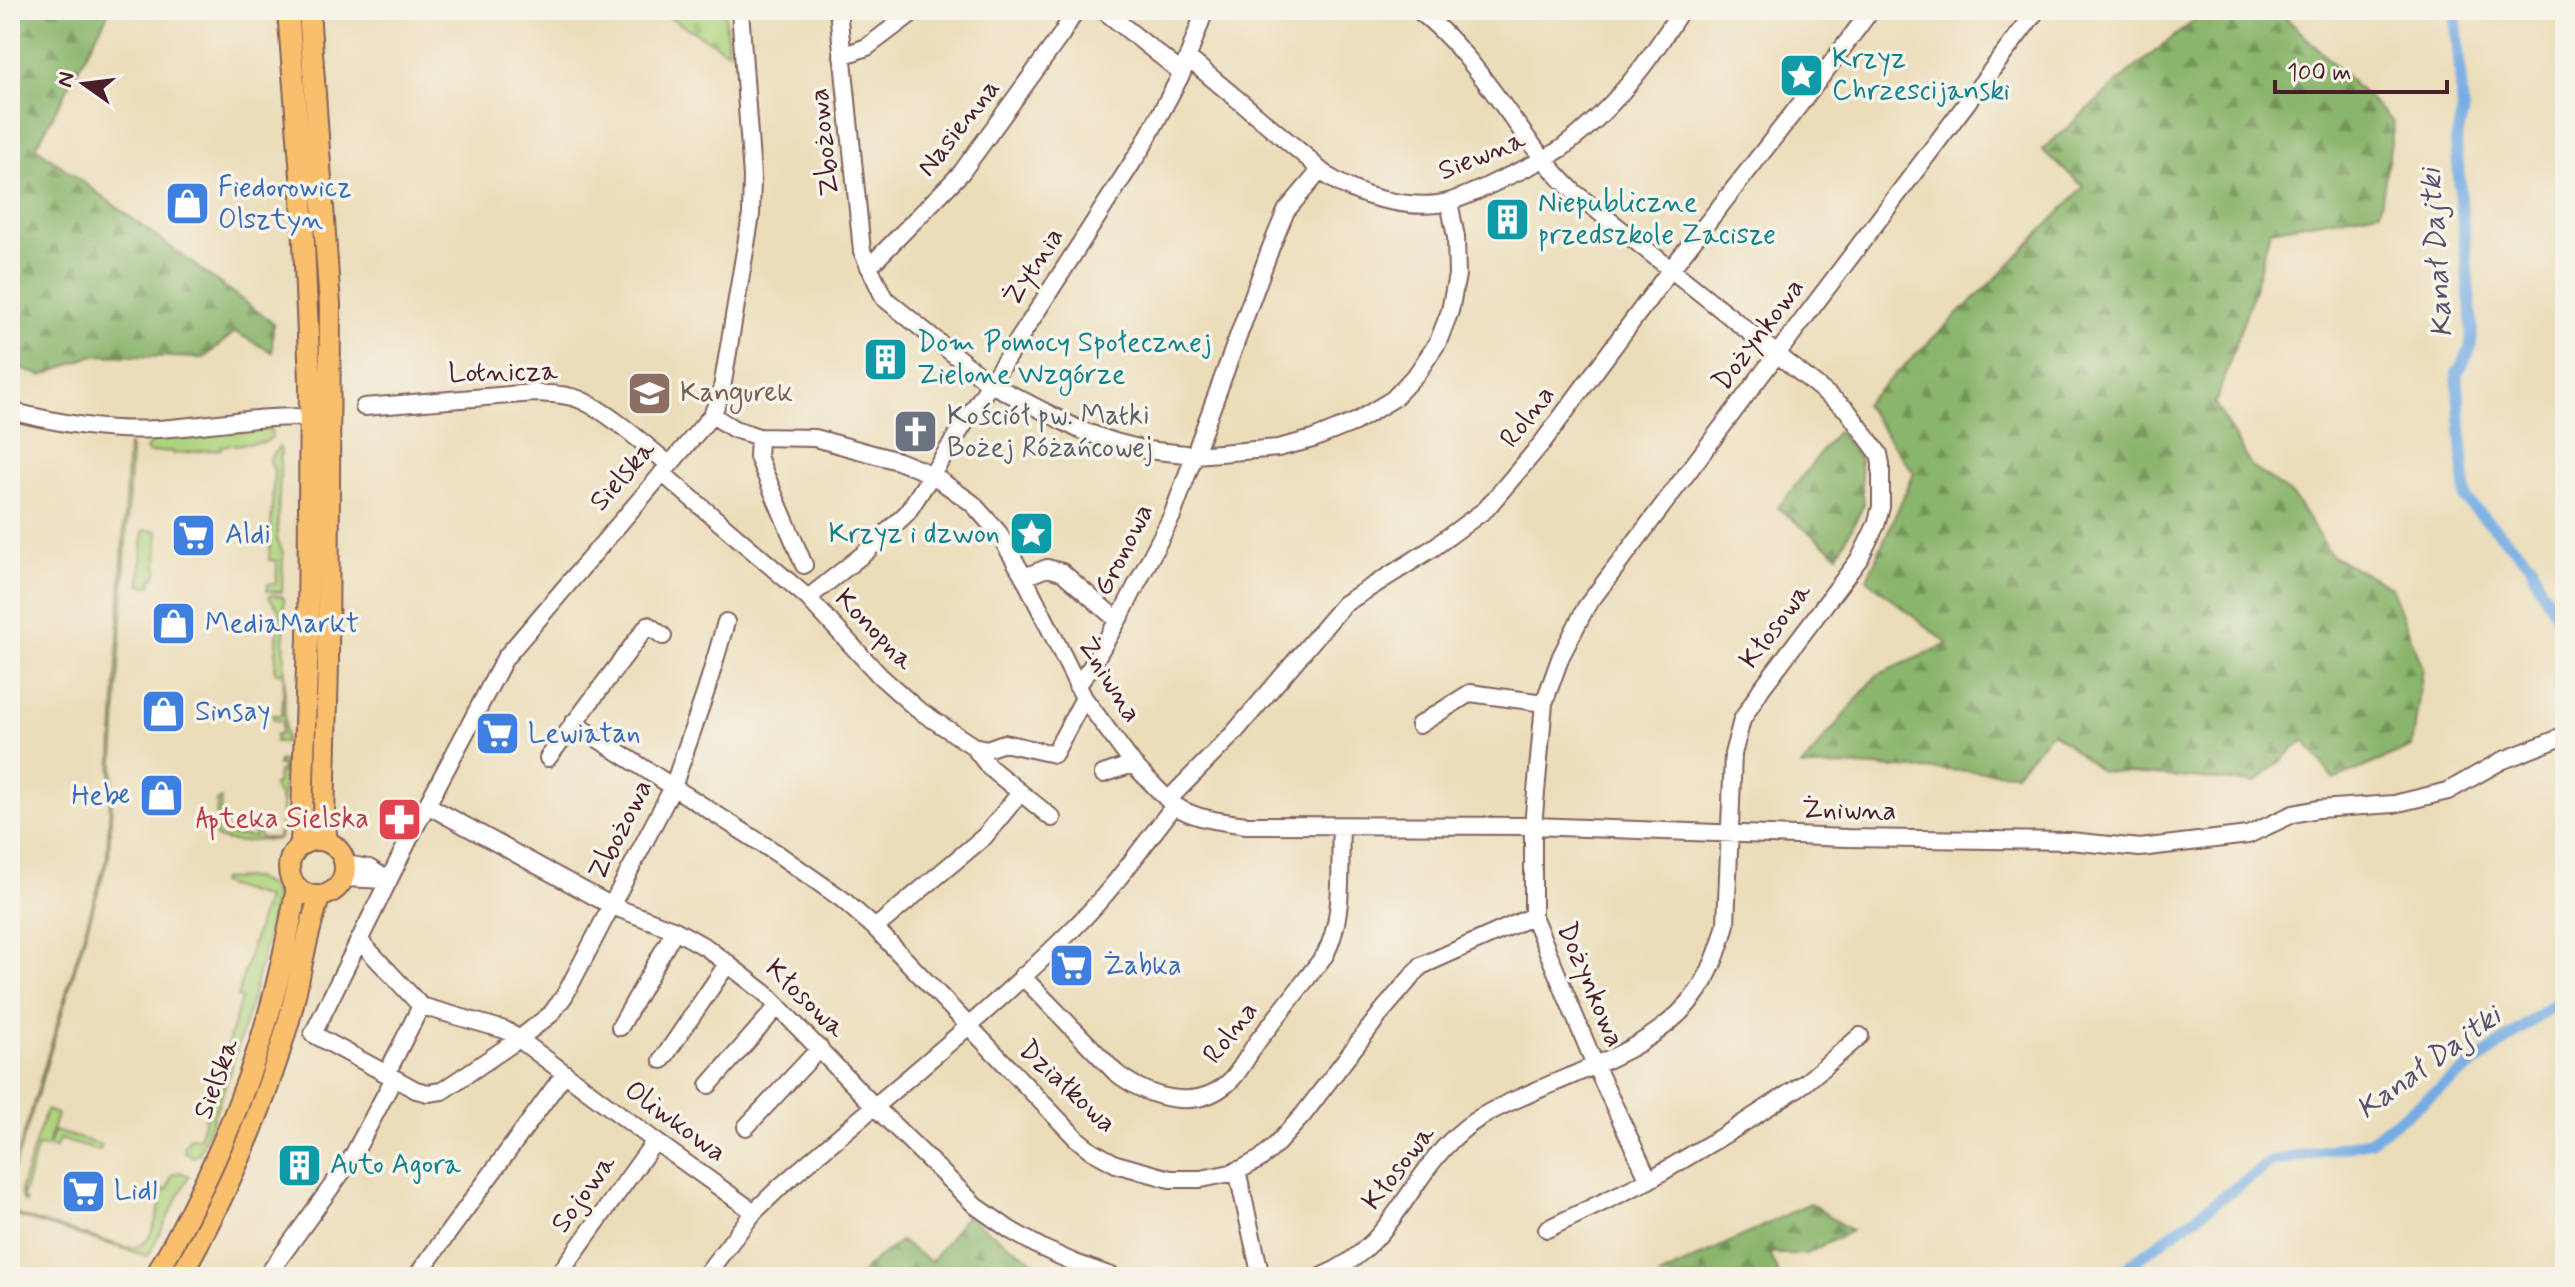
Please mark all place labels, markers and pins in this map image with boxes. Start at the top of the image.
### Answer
place label: Krzyz Chrzescijanski [1832,41,2010,110]
place icon: Krzyz Chrzescijanski [1777,51,1825,99]
place label: Fiedorowicz Olsztyn [218,170,352,239]
shop icon: Fiedorowicz Olsztyn [163,180,211,228]
place label: Niepubliczne przedszkole Zacisze [1538,185,1776,254]
building icon: Niepubliczne przedszkole Zacisze [1483,195,1531,243]
place label: Dom Pomocy Społecznej Zielone Wzgórze [917,325,1211,396]
building icon: Dom Pomocy Społecznej Zielone Wzgórze [862,335,910,383]
school or university icon: Kangurek [625,369,673,417]
place label: Kangurek [680,375,793,414]
place label: Kościół pw. Matki Bożej Różańcowej [947,398,1153,467]
church icon: Kościół pw. Matki Bożej Różańcowej [892,408,940,456]
place icon: Krzyz i dzwon [1007,510,1055,558]
supermarket icon: Aldi [170,511,218,559]
place label: Krzyz i dzwon [828,516,1000,553]
place label: Aldi [225,517,271,554]
shop icon: MediaMarkt [150,600,198,648]
place label: MediaMarkt [205,606,359,643]
shop icon: Sinsay [140,688,188,736]
place label: Sinsay [195,694,271,731]
supermarket icon: Lewiatan [473,710,521,758]
place label: Lewiatan [528,716,641,753]
shop icon: Hebe [137,772,185,820]
place label: Hebe [71,778,130,815]
pharmacy icon: Apteka Sielska [376,795,424,843]
place label: Apteka Sielska [196,801,369,841]
supermarket icon: Żabka [1048,942,1096,990]
place label: Żabka [1103,948,1182,985]
building icon: Auto Agora [275,1141,323,1189]
place label: Auto Agora [330,1147,461,1184]
supermarket icon: Lidl [59,1167,107,1215]
place label: Lidl [114,1173,157,1210]

